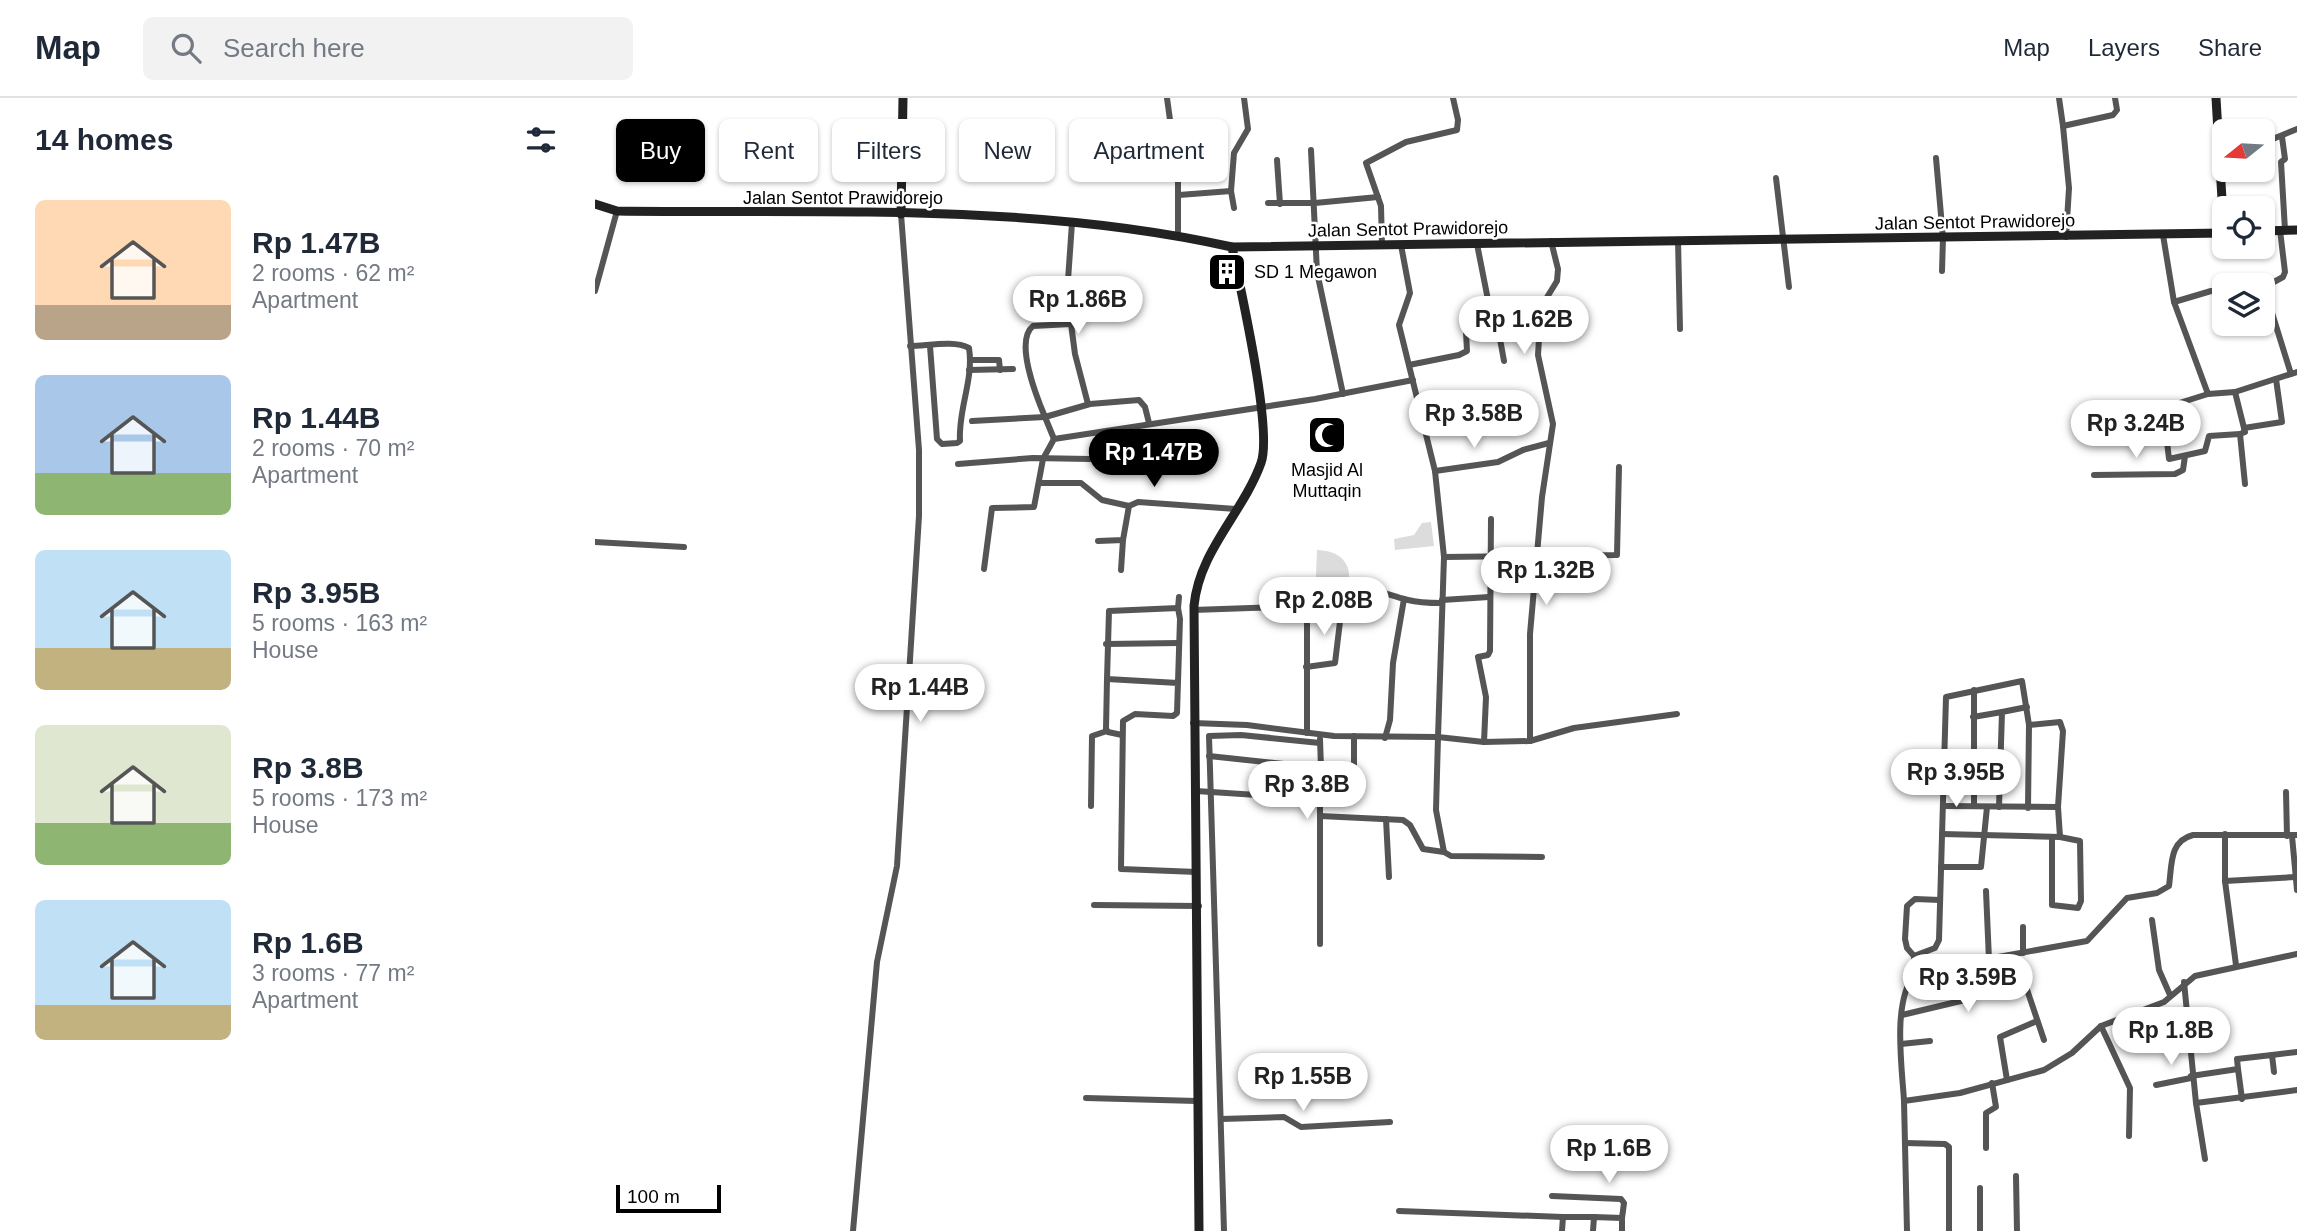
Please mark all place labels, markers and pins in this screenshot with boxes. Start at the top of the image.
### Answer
building icon: SD 1 Megawon [1206,251,1248,293]
place label: SD 1 Megawon [1254,262,1377,282]
pin: Rp 1.86B [1006,276,1150,336]
pin: Rp 1.62B [1452,296,1596,356]
pin: Rp 3.58B [1402,390,1546,450]
pin: Rp 3.24B [2064,400,2208,460]
mosque icon: Masjid Al Muttaqin [1306,414,1348,456]
pin: Rp 1.47B [1082,430,1226,489]
place label: Masjid Al Muttaqin [1291,460,1363,501]
pin: Rp 1.32B [1474,547,1618,607]
pin: Rp 2.08B [1252,578,1396,637]
pin: Rp 1.44B [848,664,992,724]
pin: Rp 3.95B [1884,750,2028,809]
pin: Rp 3.8B [1242,762,1372,821]
pin: Rp 3.59B [1896,954,2040,1014]
pin: Rp 1.8B [2106,1007,2236,1067]
pin: Rp 1.55B [1231,1054,1375,1113]
pin: Rp 1.6B [1544,1126,1674,1185]

